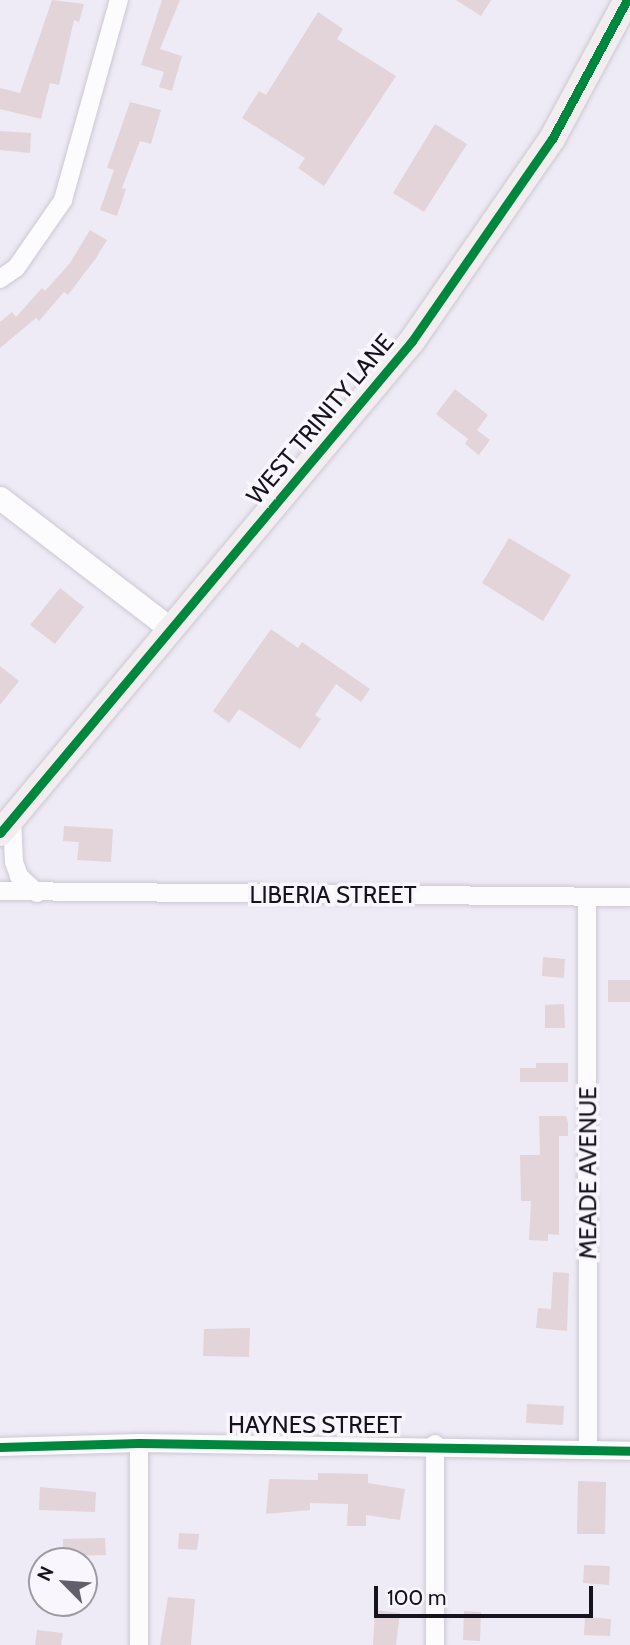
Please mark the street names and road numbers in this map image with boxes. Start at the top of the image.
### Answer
street label: WEST TRINITY LANE [240,328,400,510]
street label: LIBERIA STREET [249,881,417,909]
street label: MEADE AVENUE [574,1087,602,1259]
street label: HAYNES STREET [228,1411,402,1439]

